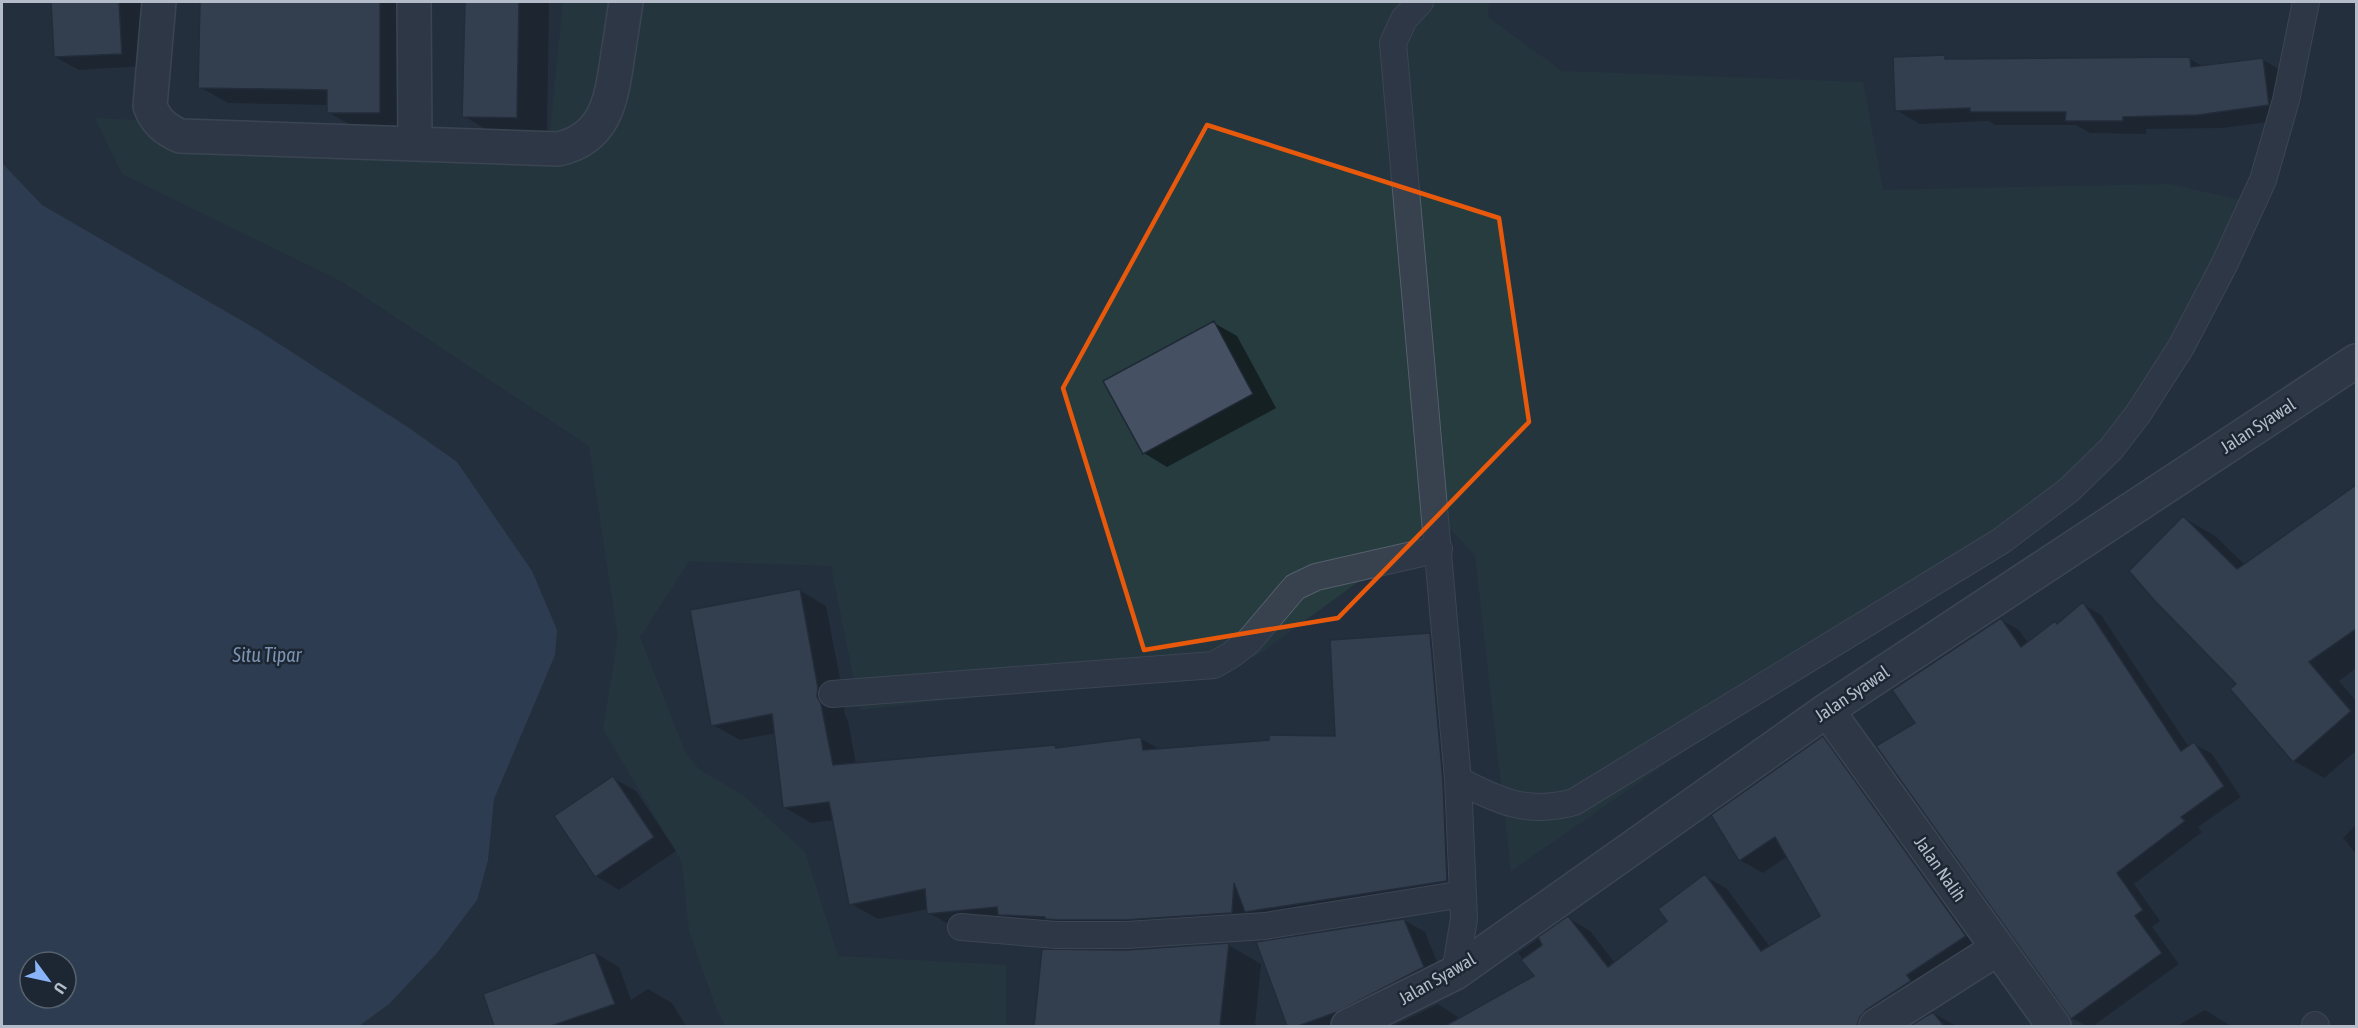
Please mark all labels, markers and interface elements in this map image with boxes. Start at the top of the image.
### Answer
street label: Jalan Syawal [2216,393,2299,458]
water label: Situ Tipar [232,643,303,666]
street label: Jalan Syawal [1811,661,1893,726]
street label: Jalan Nalih [1910,832,1971,905]
street label: Jalan Syawal [1395,948,1479,1009]
north arrow [18,950,78,1010]
text: U [50,979,71,997]

